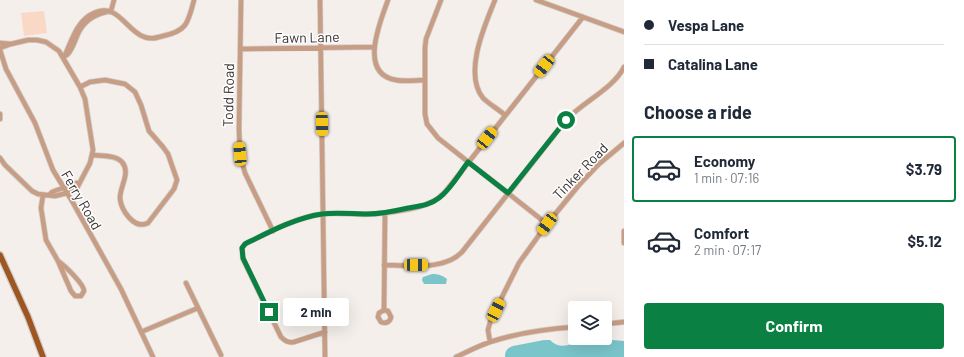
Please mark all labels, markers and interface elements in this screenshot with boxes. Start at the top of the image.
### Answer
text: Vespa Lane [668,16,744,34]
street label: Fawn Lane [274,28,340,46]
car [532,53,556,79]
text: Catalina Lane [668,55,758,73]
street label: Todd Road [219,63,237,127]
text: Choose a ride [644,101,752,123]
route start [557,111,575,129]
car [316,112,328,136]
car [475,125,499,151]
street label: Tinker Road [549,139,611,203]
car [233,142,247,166]
icon: car [646,151,682,187]
text: Economy [694,152,755,170]
text: $3.79 [906,160,942,178]
street label: Ferry Road [58,167,106,233]
text: 1 min · 07:16 [694,170,759,186]
car [535,211,559,237]
icon: car [646,223,682,259]
text: Comfort [694,224,749,242]
text: $5.12 [908,232,942,250]
text: 2 min · 07:17 [694,242,761,258]
car [404,259,428,271]
car [485,297,507,323]
callout: 2 min [283,298,349,326]
map controls [568,301,612,345]
button: layers [568,301,612,345]
route end [260,303,278,321]
button: Confirm [644,303,944,349]
text: 2 min [300,304,332,320]

